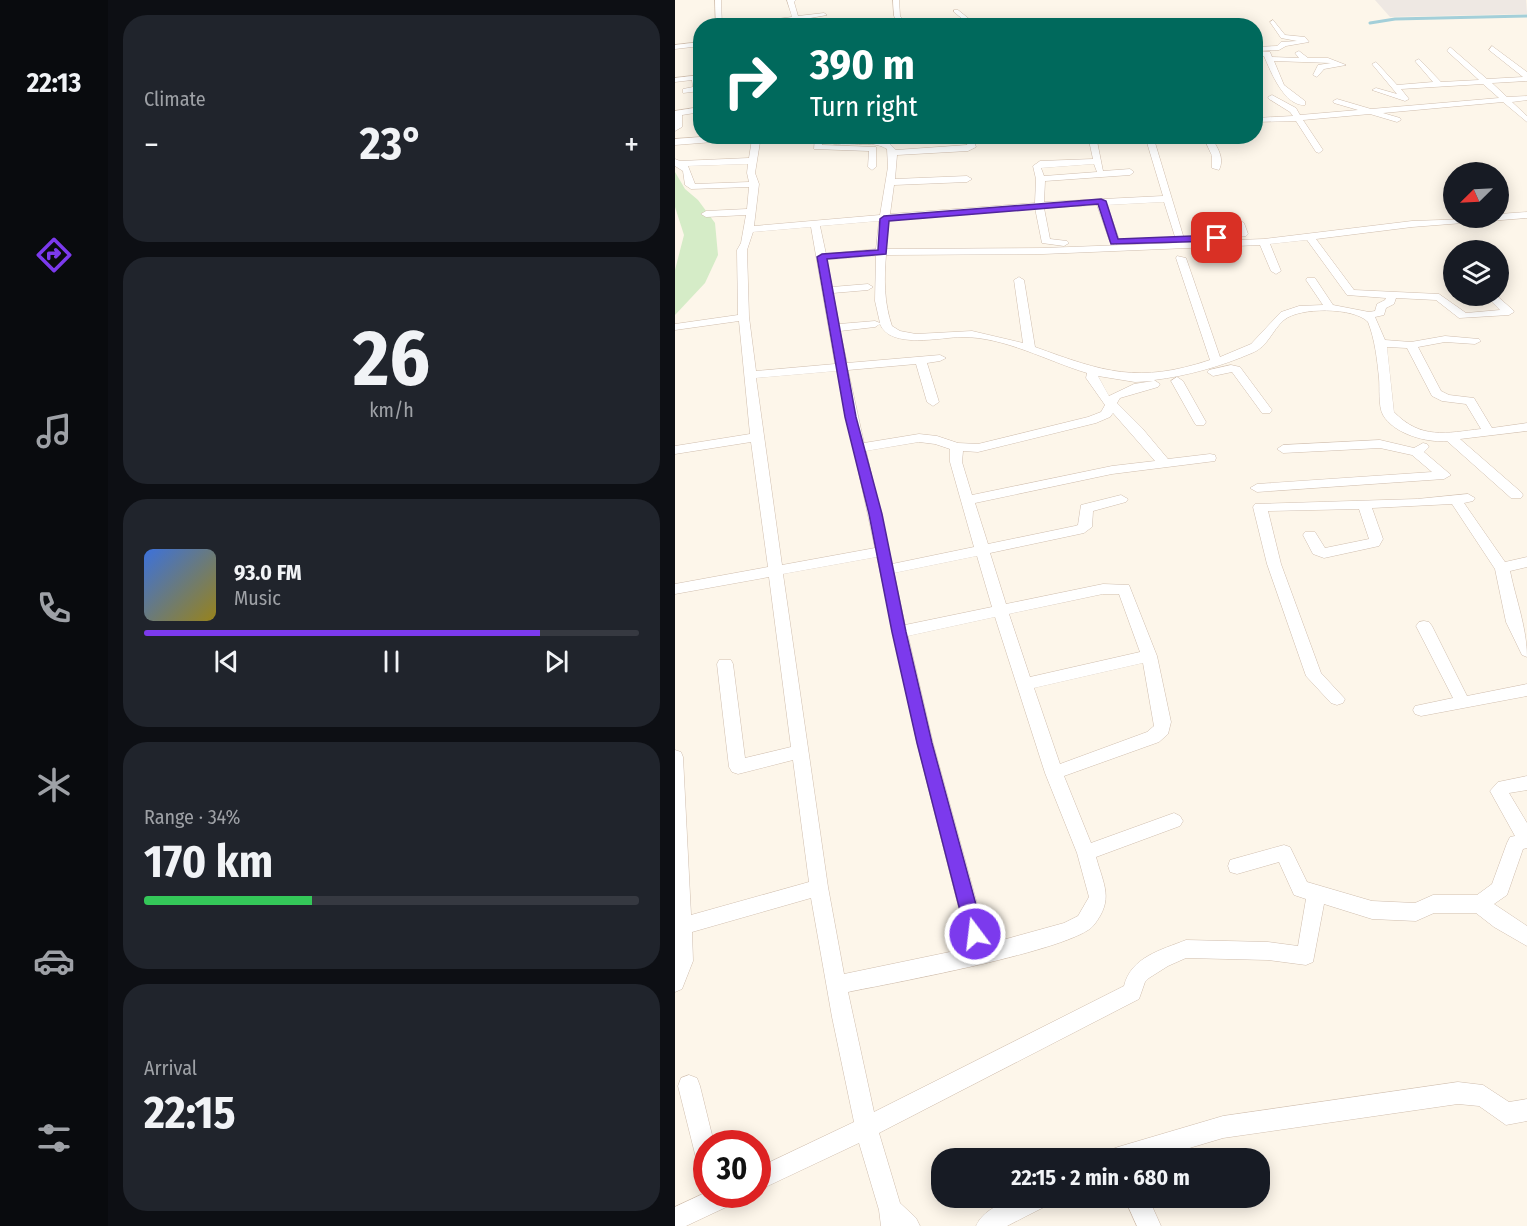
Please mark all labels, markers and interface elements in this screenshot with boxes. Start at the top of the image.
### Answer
text: 390 m [810,40,915,90]
icon: right [711,42,789,120]
text: 22:13 [27,67,81,99]
text: Climate [144,87,206,111]
text: Turn right [810,91,918,123]
text: 23° [360,117,423,171]
text: − [144,125,159,165]
text: + [624,125,639,165]
north arrow [1443,162,1509,228]
map controls [1443,162,1509,306]
pin [1191,212,1242,263]
icon: arrive [1200,221,1233,254]
icon: directions [33,234,75,276]
button: layers [1443,240,1509,306]
text: 26 [353,312,430,406]
text: km/h [369,398,414,422]
icon: music [33,410,75,452]
text: 93.0 FM [234,559,302,586]
text: Music [234,586,281,610]
icon: phone [33,587,75,629]
icon: previous [210,645,243,678]
icon: pause [375,645,408,678]
icon: next [540,645,573,678]
icon: climate [33,764,75,806]
text: Range · 34% [144,805,240,829]
text: 170 km [144,835,273,889]
position arrow [943,902,1007,966]
icon: car [33,940,75,982]
text: Arrival [144,1056,197,1080]
text: 22:15 [144,1086,236,1140]
icon: filters [33,1117,75,1159]
speed limit sign: 30 [693,1130,771,1208]
text: 22:15 · 2 min · 680 m [1011,1164,1190,1191]

